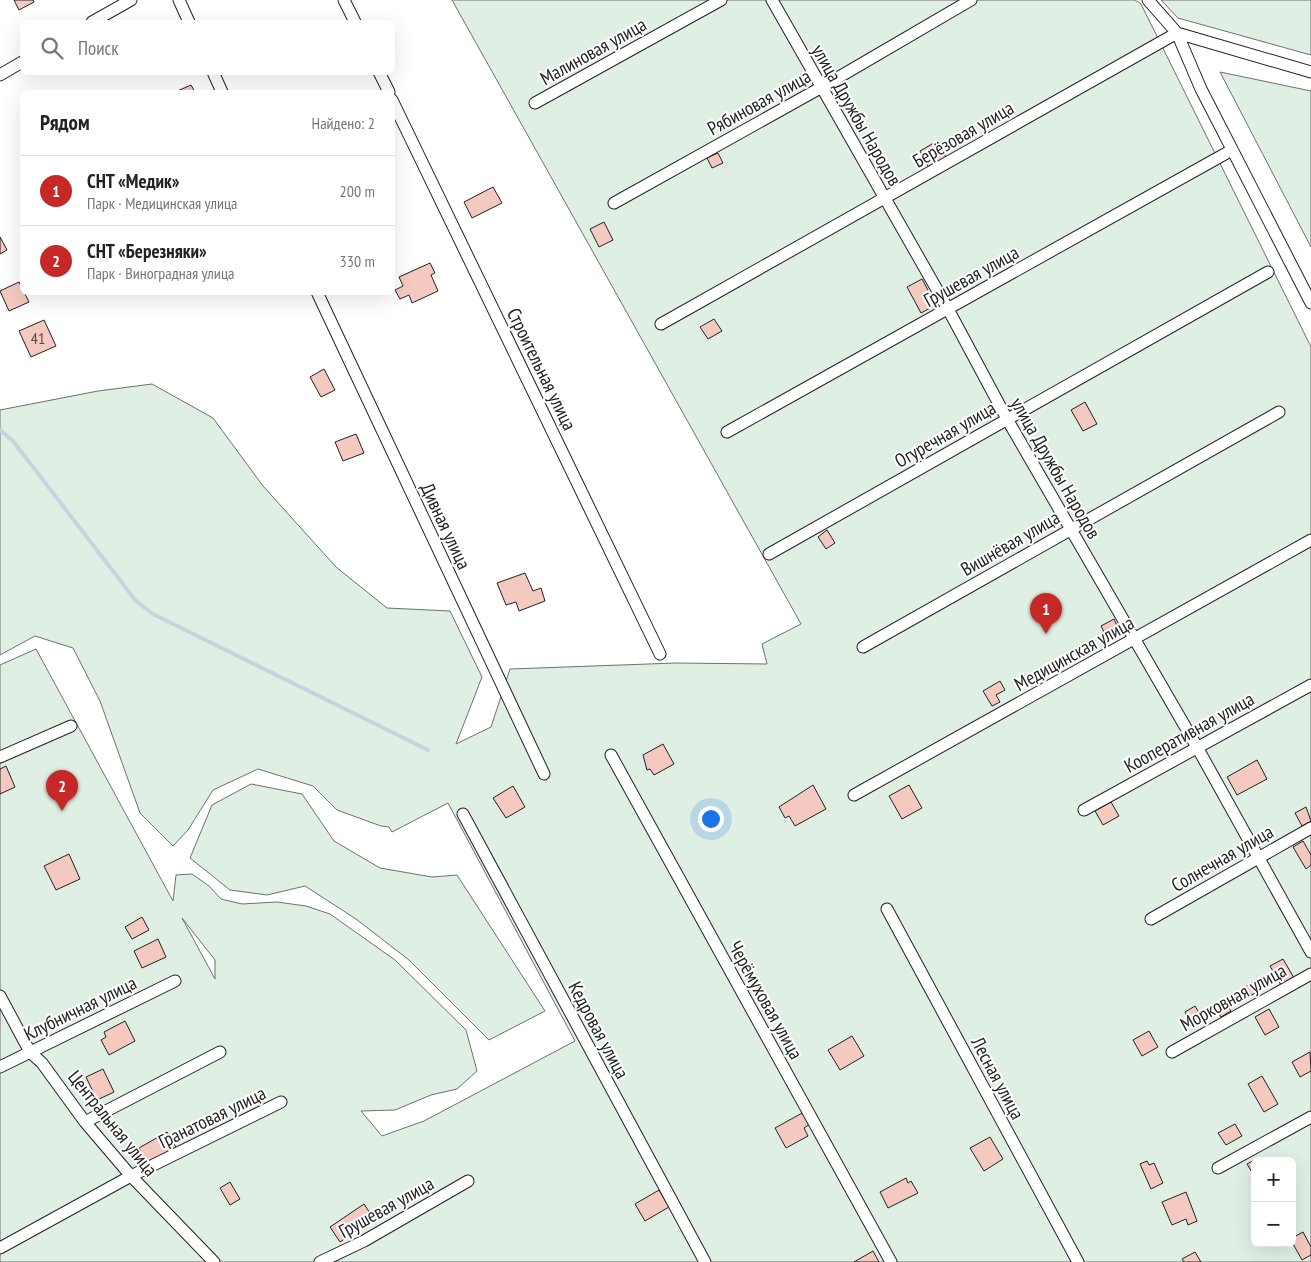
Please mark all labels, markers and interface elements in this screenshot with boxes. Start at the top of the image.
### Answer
street label: Малиновая улица [536,12,650,90]
search box [20,20,395,75]
icon: search [38,34,66,62]
text: Поиск [78,36,119,60]
street label: улица Дружбы Народов [807,40,907,190]
street label: Рябиновая улица [703,64,815,140]
street label: Берёзовая улица [908,95,1018,173]
text: Рядом [40,109,90,136]
text: Найдено: 2 [312,113,375,133]
text: СНТ «Медик» [87,169,179,193]
text: 1 [52,181,60,201]
text: 200 m [340,181,375,201]
text: Парк · Медицинская улица [87,193,237,213]
text: СНТ «Березняки» [87,239,207,263]
street label: Грушевая улица [919,240,1023,312]
text: 2 [52,251,60,271]
text: 330 m [340,251,375,271]
text: Парк · Виноградная улица [87,263,234,283]
street label: Строительная улица [502,304,582,434]
house number: 41 [31,328,45,348]
street label: улица Дружбы Народов [1006,393,1106,543]
street label: Огуречная улица [890,395,1000,473]
street label: Дивная улица [416,479,476,573]
street label: Вишнёвая улица [956,505,1064,581]
pin: 1 [1030,593,1062,634]
street label: Медицинская улица [1010,610,1138,696]
street label: Кооперативная улица [1120,686,1258,778]
pin: 2 [46,770,78,811]
your location [698,806,724,832]
street label: Солнечная улица [1167,819,1277,897]
street label: Черёмуховая улица [724,937,808,1063]
street label: Морковная улица [1176,958,1290,1036]
street label: Клубничная улица [20,970,140,1046]
street label: Кедровая улица [563,977,635,1083]
street label: Лесная улица [966,1032,1030,1123]
street label: Центральная улица [63,1065,163,1181]
street label: Гранатовая улица [154,1081,270,1153]
map controls [1251,1157,1296,1247]
button: + [1251,1157,1296,1202]
street label: Грушевая улица [334,1171,438,1243]
button: − [1251,1202,1296,1247]

